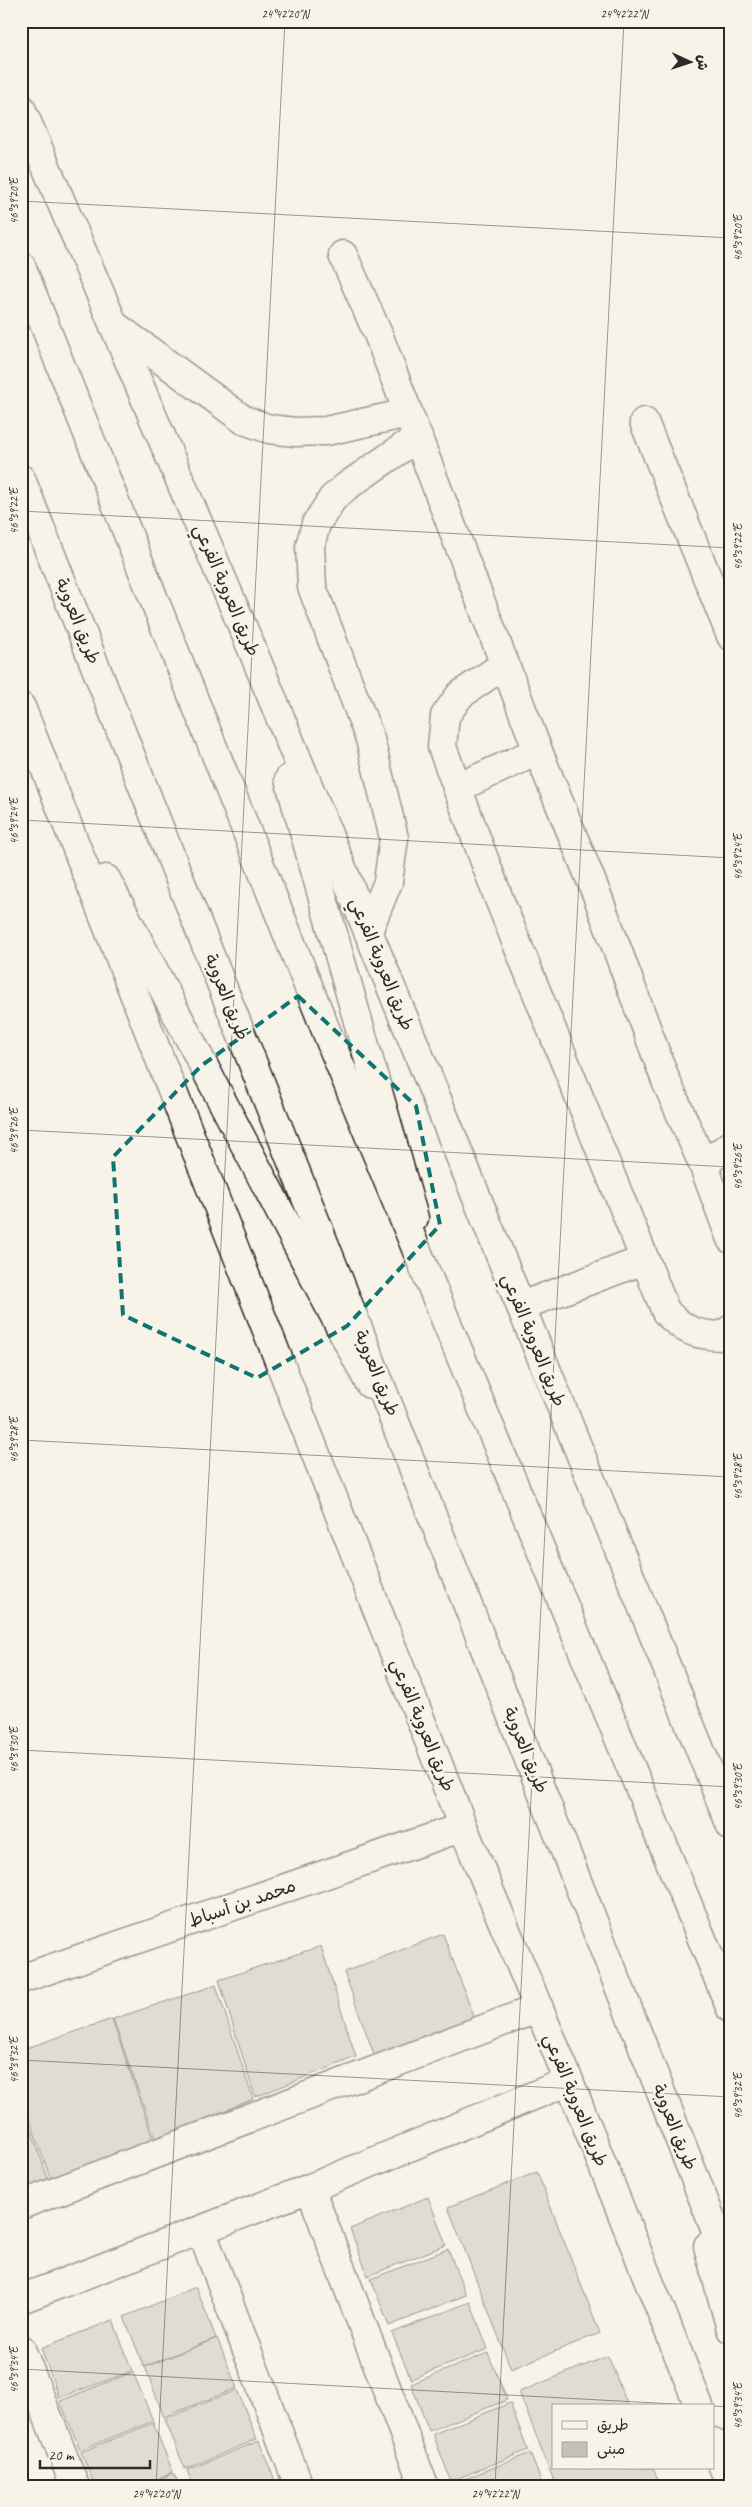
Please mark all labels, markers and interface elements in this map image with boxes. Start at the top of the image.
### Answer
text: 24°42'20"N [261,6,310,22]
text: 24°42'22"N [600,6,649,22]
north arrow [664,38,714,88]
text: ش [694,55,711,71]
text: 46°39'20"E [6,176,22,224]
text: 46°39'20"E [730,213,746,261]
text: 46°39'22"E [6,486,22,534]
street label: طريق العروبة الفرعي [185,521,265,661]
text: 46°39'22"E [730,522,746,570]
street label: طريق العروبة [51,575,105,667]
text: 46°39'24"E [6,796,22,844]
text: 46°39'24"E [730,832,746,880]
street label: طريق العروبة الفرعي [341,894,419,1036]
street label: طريق العروبة [200,951,254,1043]
text: 46°39'26"E [6,1106,22,1154]
text: 46°39'26"E [730,1142,746,1190]
street label: طريق العروبة الفرعي [493,1270,571,1412]
street label: طريق العروبة [350,1327,404,1419]
text: 46°39'28"E [6,1415,22,1463]
text: 46°39'28"E [730,1452,746,1500]
street label: طريق العروبة الفرعي [382,1655,460,1797]
street label: طريق العروبة [499,1704,553,1796]
text: 46°39'30"E [6,1725,22,1773]
text: 46°39'30"E [730,1762,746,1810]
street label: محمد بن أسباط [185,1874,299,1932]
street label: طريق العروبة الفرعي [535,2030,613,2172]
text: 46°39'32"E [6,2035,22,2083]
text: 46°39'32"E [730,2071,746,2119]
street label: طريق العروبة [648,2081,702,2173]
text: 46°39'34"E [6,2345,22,2393]
text: 46°39'34"E [730,2381,746,2429]
legend [552,2404,714,2470]
text: طريق [597,2416,629,2435]
scale bar [40,2437,150,2469]
text: مبنى [597,2440,625,2459]
text: 20 m [48,2446,75,2465]
text: 24°42'20"N [132,2486,181,2502]
text: 24°42'22"N [471,2486,520,2502]

